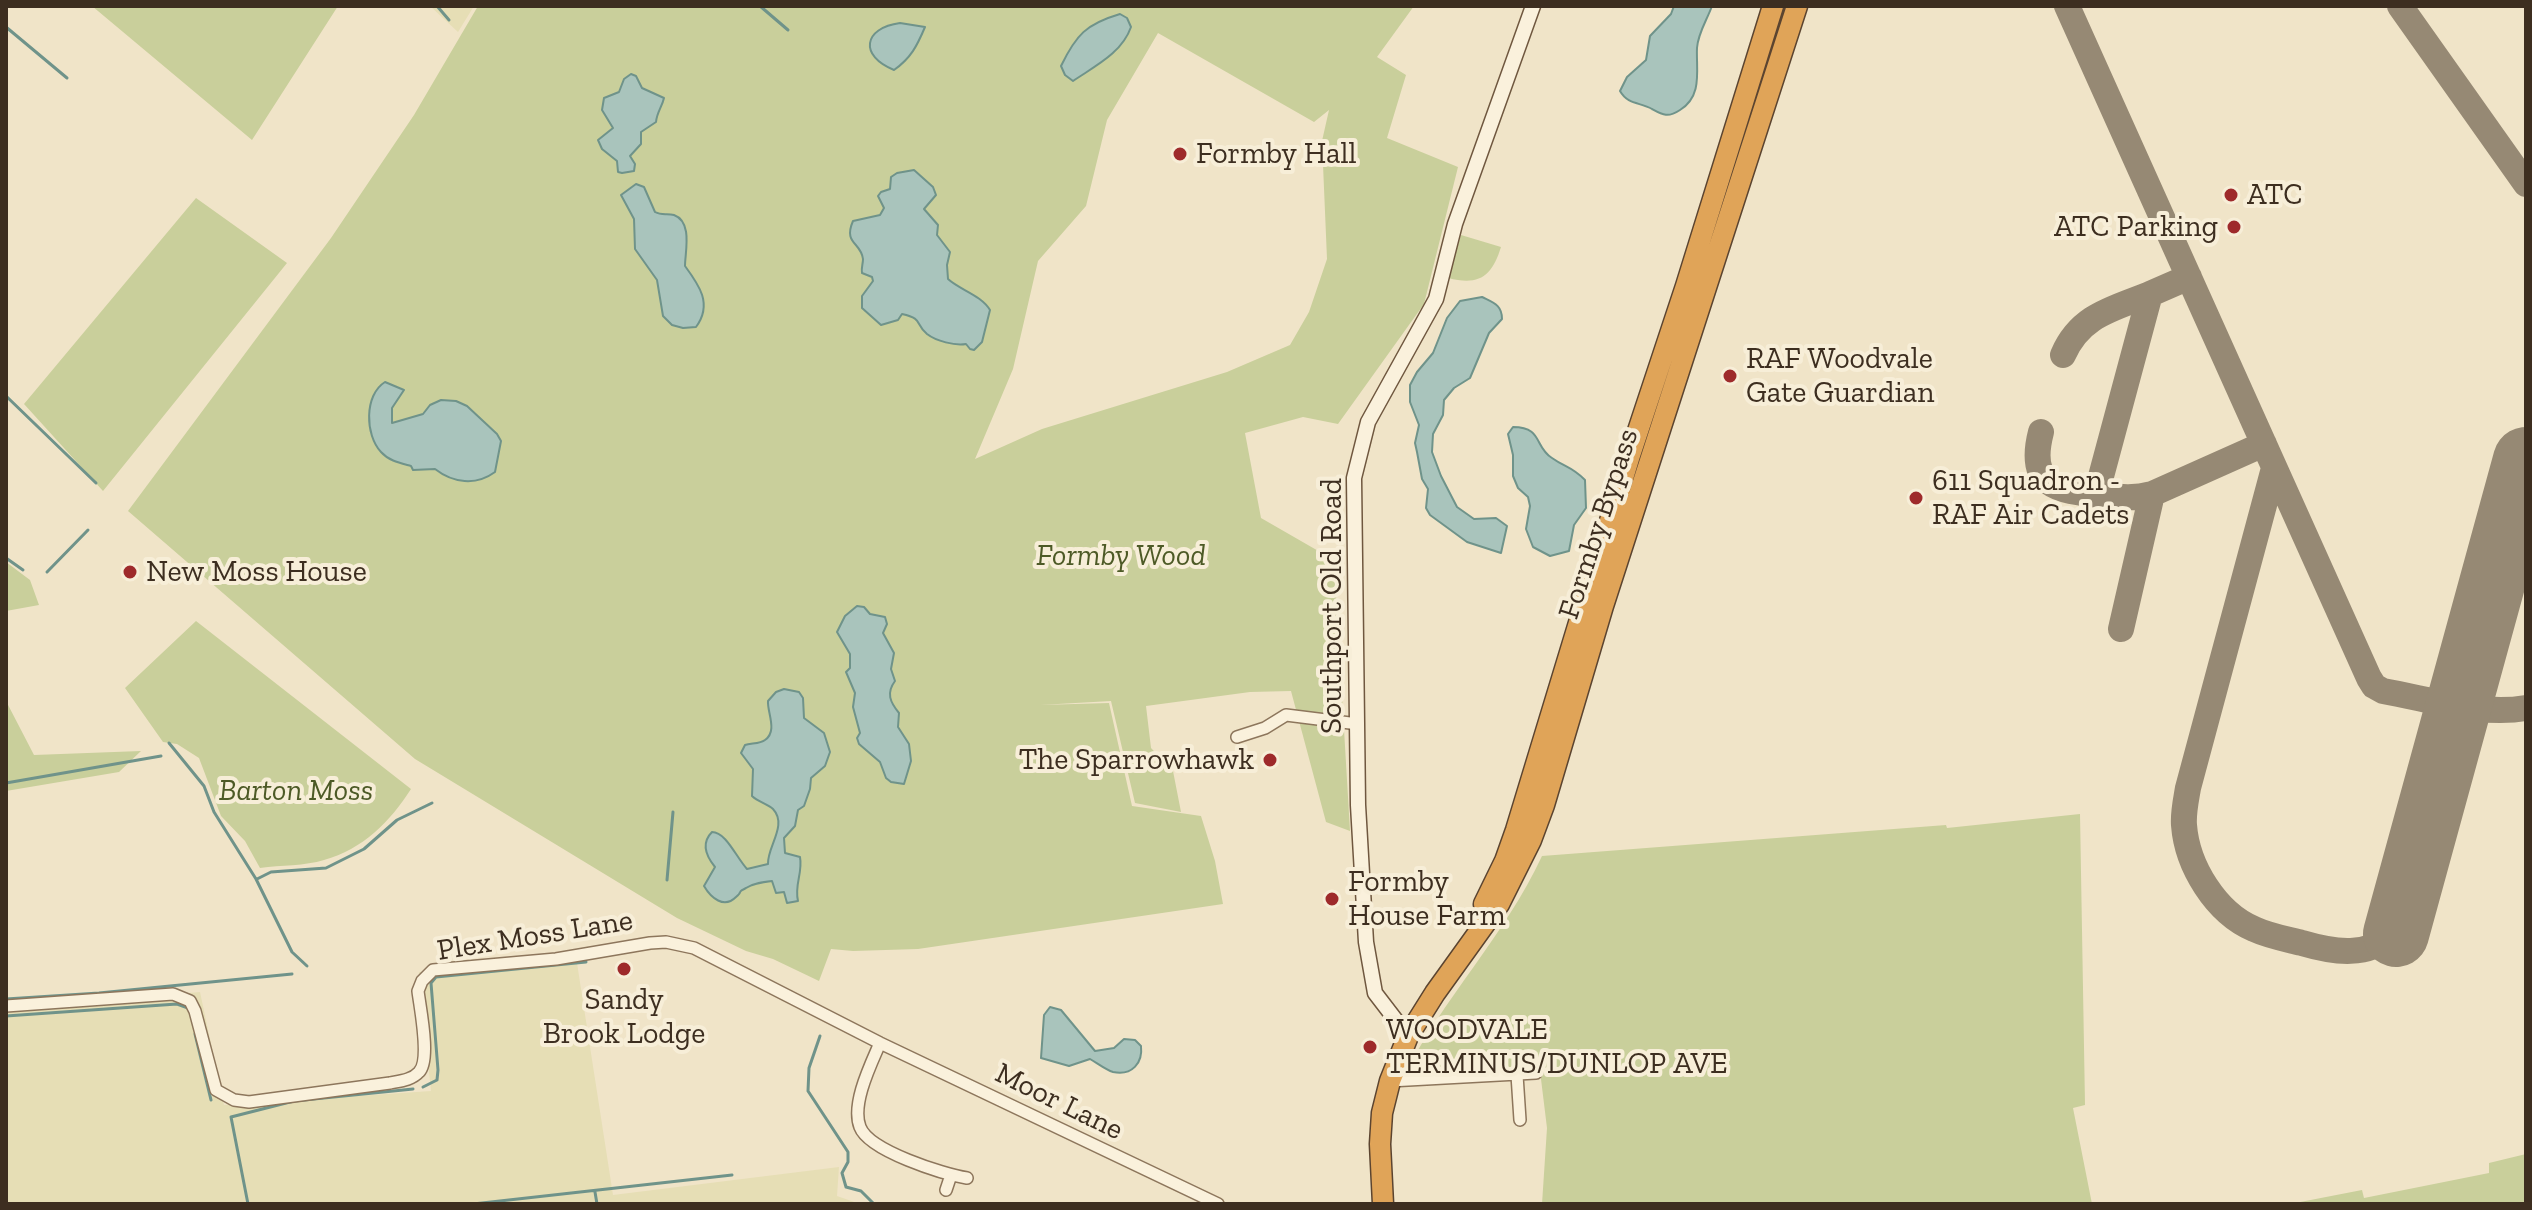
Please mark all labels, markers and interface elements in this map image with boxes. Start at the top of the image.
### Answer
place label: Formby Hall [1196,136,1356,172]
marker: Formby Hall [1171,145,1189,163]
place label: ATC [2247,177,2303,213]
marker: ATC [2222,186,2240,204]
place label: ATC Parking [2054,209,2218,245]
marker: ATC Parking [2225,218,2243,236]
place label: RAF Woodvale Gate Guardian [1746,341,1934,412]
marker: RAF Woodvale Gate Guardian [1721,367,1739,385]
street label: Formby Bypass [1551,424,1647,624]
place label: 611 Squadron - RAF Air Cadets [1932,463,2129,534]
street label: Southport Old Road [1314,478,1350,734]
marker: 611 Squadron - RAF Air Cadets [1907,489,1925,507]
park label: Formby Wood [1036,538,1206,574]
place label: New Moss House [146,554,367,590]
marker: New Moss House [121,563,139,581]
place label: The Sparrowhawk [1019,742,1254,778]
marker: The Sparrowhawk [1261,751,1279,769]
park label: Barton Moss [219,773,373,809]
place label: Formby House Farm [1348,864,1506,934]
marker: Formby House Farm [1323,890,1341,908]
street label: Plex Moss Lane [435,903,635,969]
marker: Sandy Brook Lodge [615,960,633,978]
place label: Sandy Brook Lodge [543,982,705,1052]
place label: WOODVALE TERMINUS/DUNLOP AVE [1386,1012,1728,1082]
marker: WOODVALE TERMINUS/DUNLOP AVE [1361,1038,1379,1056]
street label: Moor Lane [989,1056,1129,1148]

